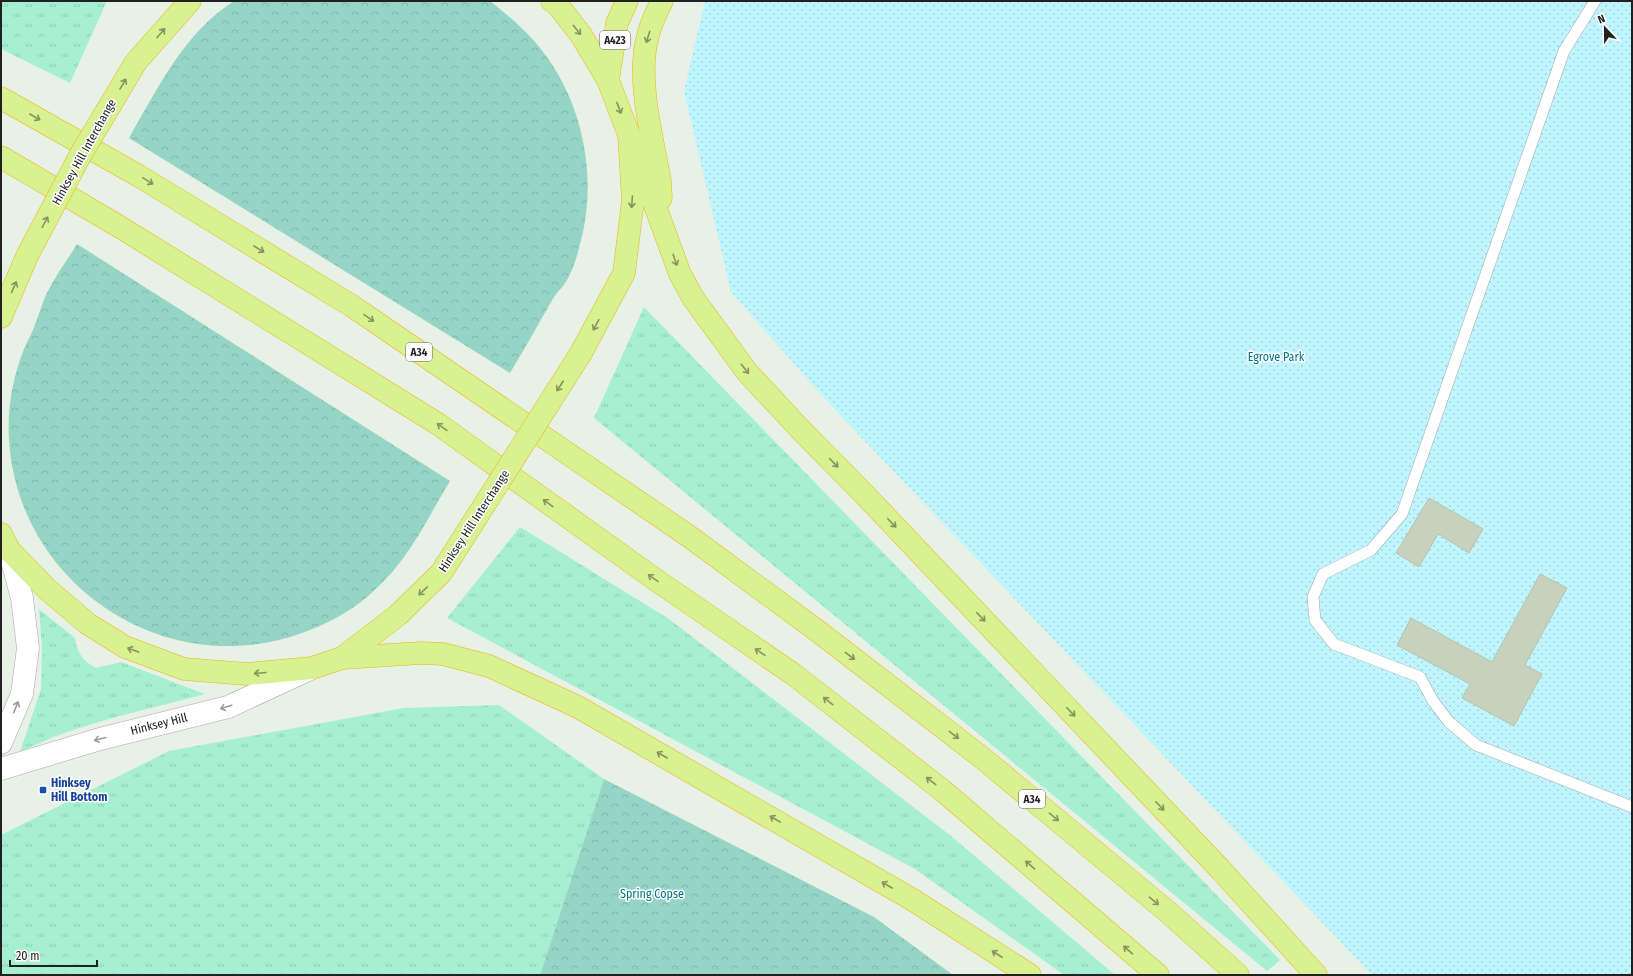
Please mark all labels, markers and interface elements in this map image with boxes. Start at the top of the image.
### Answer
north arrow [1585,8,1625,48]
text: N [1596,12,1607,26]
one-way arrow [573,25,582,36]
one-way arrow [157,28,166,38]
road number: A423 [600,31,630,49]
one-way arrow [644,31,651,44]
one-way arrow [119,78,127,90]
street label: Hinksey Hill Interchange [49,97,119,207]
one-way arrow [615,101,623,113]
one-way arrow [29,113,41,121]
one-way arrow [142,178,154,186]
one-way arrow [629,195,636,208]
one-way arrow [42,216,50,228]
one-way arrow [253,246,265,254]
one-way arrow [672,253,679,266]
one-way arrow [11,281,18,293]
one-way arrow [363,314,374,322]
one-way arrow [592,319,600,331]
road number: A34 [406,343,432,361]
park label: Egrove Park [1248,350,1305,364]
one-way arrow [741,363,749,374]
one-way arrow [556,380,564,391]
one-way arrow [437,423,448,431]
one-way arrow [829,458,839,468]
street label: Hinksey Hill Interchange [436,467,512,575]
one-way arrow [542,499,553,507]
one-way arrow [887,518,896,528]
one-way arrow [648,574,659,582]
one-way arrow [418,586,428,595]
one-way arrow [976,612,985,622]
one-way arrow [128,646,140,654]
one-way arrow [755,648,766,656]
one-way arrow [845,652,856,660]
one-way arrow [254,669,267,676]
one-way arrow [823,697,834,706]
one-way arrow [13,702,21,714]
one-way arrow [220,704,233,711]
one-way arrow [1066,707,1076,717]
street label: Hinksey Hill [129,710,189,738]
one-way arrow [948,731,959,740]
one-way arrow [94,736,107,743]
one-way arrow [656,750,668,758]
place label: Hinksey Hill Bottom [51,776,107,804]
one-way arrow [926,776,937,785]
marker: Hinksey Hill Bottom [38,785,48,795]
road number: A34 [1019,790,1045,808]
one-way arrow [1155,801,1165,811]
one-way arrow [1049,813,1060,822]
one-way arrow [769,815,781,823]
one-way arrow [1025,860,1035,870]
one-way arrow [881,880,893,888]
park label: Spring Copse [620,887,684,901]
one-way arrow [1149,896,1160,905]
scale bar [10,942,97,968]
one-way arrow [1123,945,1134,954]
text: 20 m [16,949,40,963]
one-way arrow [992,950,1003,958]

